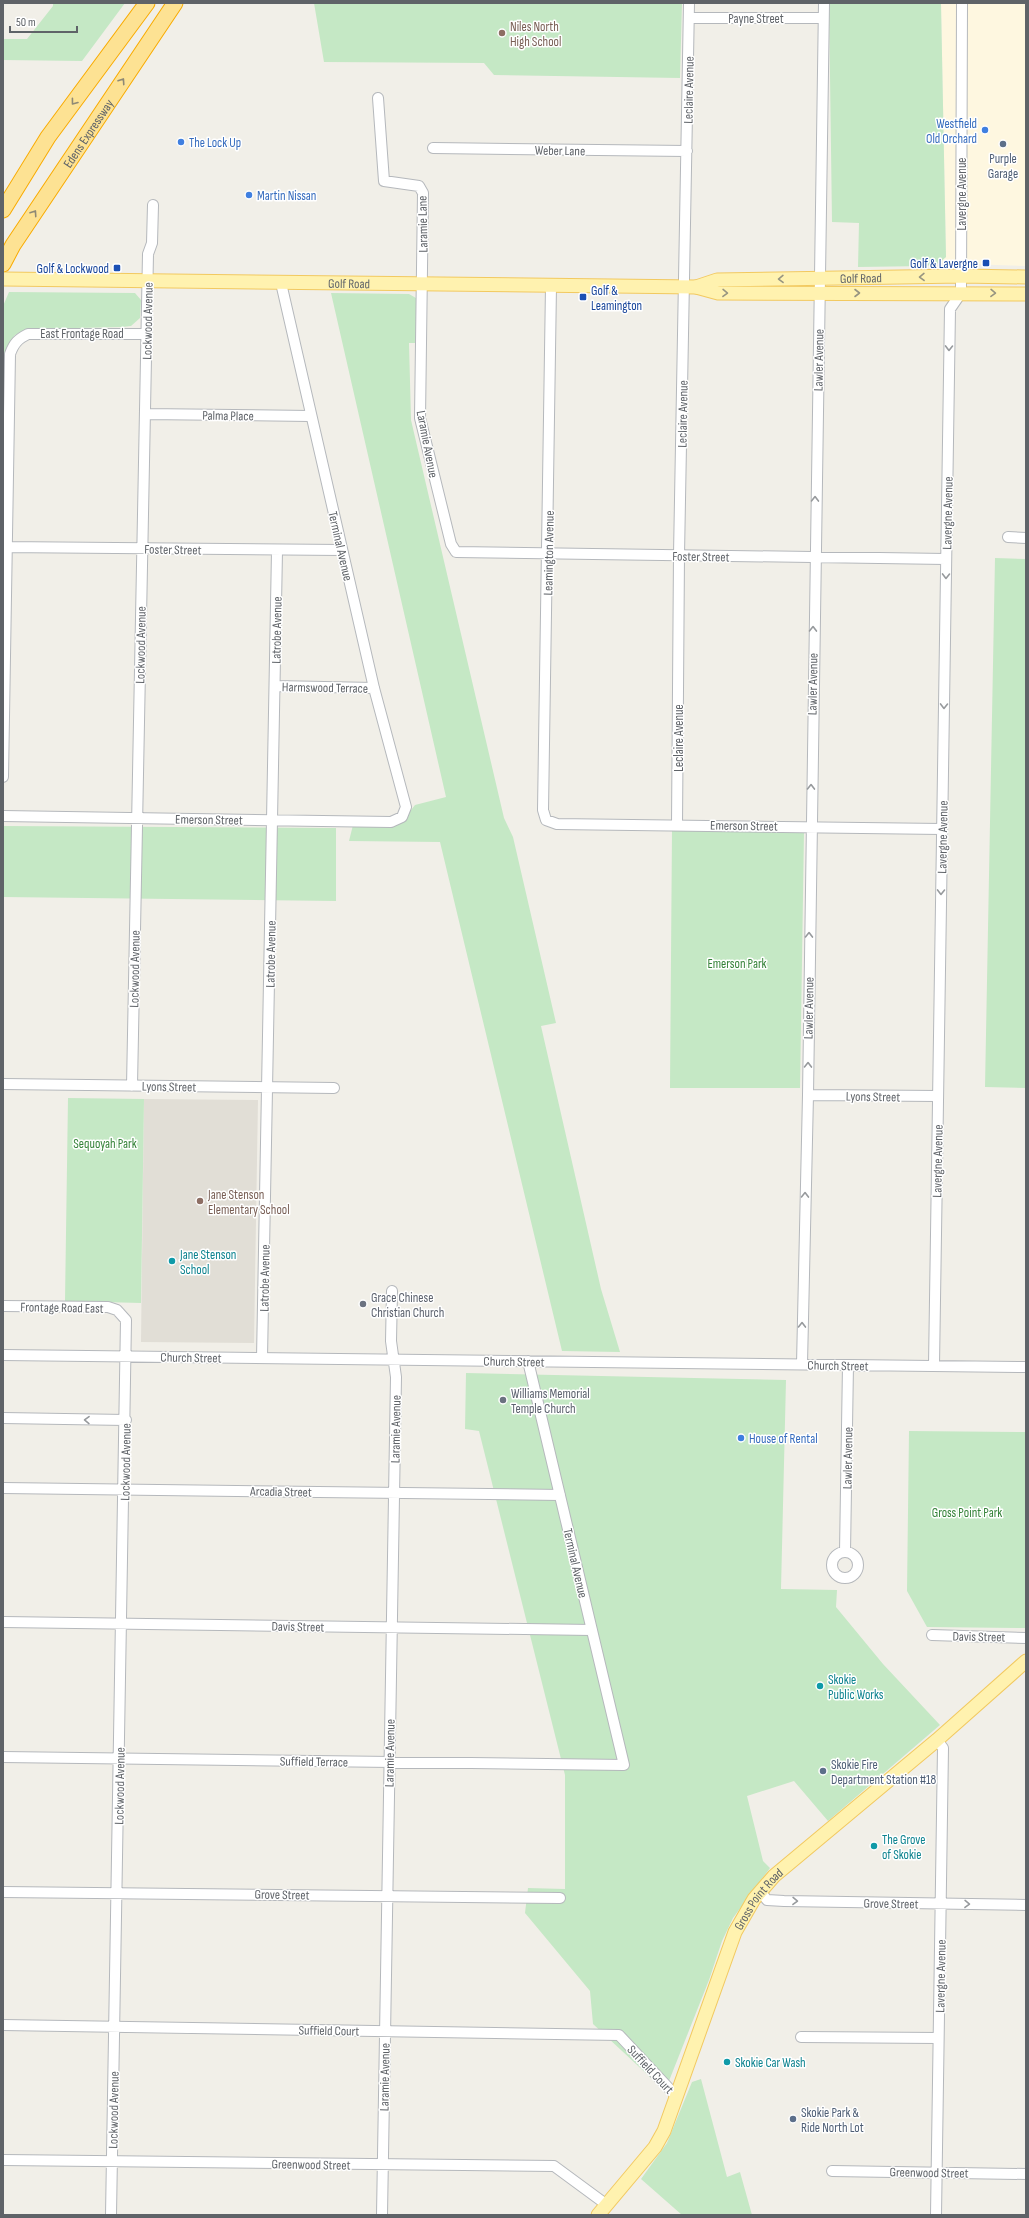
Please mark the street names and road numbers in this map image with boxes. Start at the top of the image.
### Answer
street label: Payne Street [728,11,784,27]
street label: Leclaire Avenue [680,56,698,124]
street label: Edens Expressway [60,97,117,171]
street label: Weber Lane [535,143,585,159]
street label: Lavergne Avenue [954,157,970,231]
street label: Laramie Lane [415,195,431,253]
street label: Golf Road [840,270,882,287]
street label: Golf Road [328,276,370,292]
street label: Lockwood Avenue [139,282,157,360]
street label: East Frontage Road [40,326,124,342]
street label: Lawler Avenue [810,329,828,391]
street label: Leclaire Avenue [674,380,692,448]
street label: Palma Place [202,408,254,424]
street label: Laramie Avenue [413,409,441,479]
street label: Lavergne Avenue [939,476,957,550]
street label: Terminal Avenue [324,510,356,583]
street label: Leamington Avenue [540,510,558,596]
street label: Foster Street [144,542,202,558]
street label: Foster Street [672,549,730,565]
street label: Latrobe Avenue [268,596,286,664]
street label: Lockwood Avenue [132,606,150,684]
street label: Lawler Avenue [804,653,822,715]
street label: Harmswood Terrace [282,679,368,697]
street label: Leclaire Avenue [671,704,687,772]
street label: Lavergne Avenue [934,800,952,874]
street label: Emerson Street [175,811,243,829]
street label: Emerson Street [710,817,778,835]
street label: Latrobe Avenue [262,920,280,988]
street label: Lockwood Avenue [126,930,144,1008]
street label: Lawler Avenue [800,977,818,1039]
street label: Lyons Street [142,1079,196,1095]
street label: Lyons Street [846,1089,900,1105]
street label: Lavergne Avenue [929,1124,947,1198]
street label: Latrobe Avenue [256,1244,274,1312]
street label: Frontage Road East [20,1299,104,1317]
street label: Church Street [160,1349,222,1367]
street label: Church Street [483,1353,545,1371]
street label: Church Street [807,1357,869,1375]
street label: Laramie Avenue [387,1395,405,1463]
street label: Lockwood Avenue [117,1423,135,1501]
street label: Lawler Avenue [839,1427,857,1489]
street label: Arcadia Street [249,1483,312,1501]
street label: Terminal Avenue [559,1527,591,1600]
street label: Davis Street [271,1619,325,1635]
street label: Davis Street [952,1629,1006,1645]
street label: Laramie Avenue [381,1719,399,1787]
street label: Lockwood Avenue [111,1747,129,1825]
street label: Suffield Terrace [280,1753,348,1771]
street label: Gross Point Road [731,1865,787,1933]
street label: Grove Street [254,1887,310,1903]
street label: Grove Street [863,1896,919,1912]
street label: Lavergne Avenue [932,1939,950,2013]
street label: Suffield Court [298,2022,360,2040]
street label: Suffield Court [624,2042,677,2097]
street label: Laramie Avenue [376,2043,394,2111]
street label: Lockwood Avenue [105,2071,123,2149]
street label: Greenwood Street [271,2156,351,2174]
street label: Greenwood Street [889,2164,969,2182]

